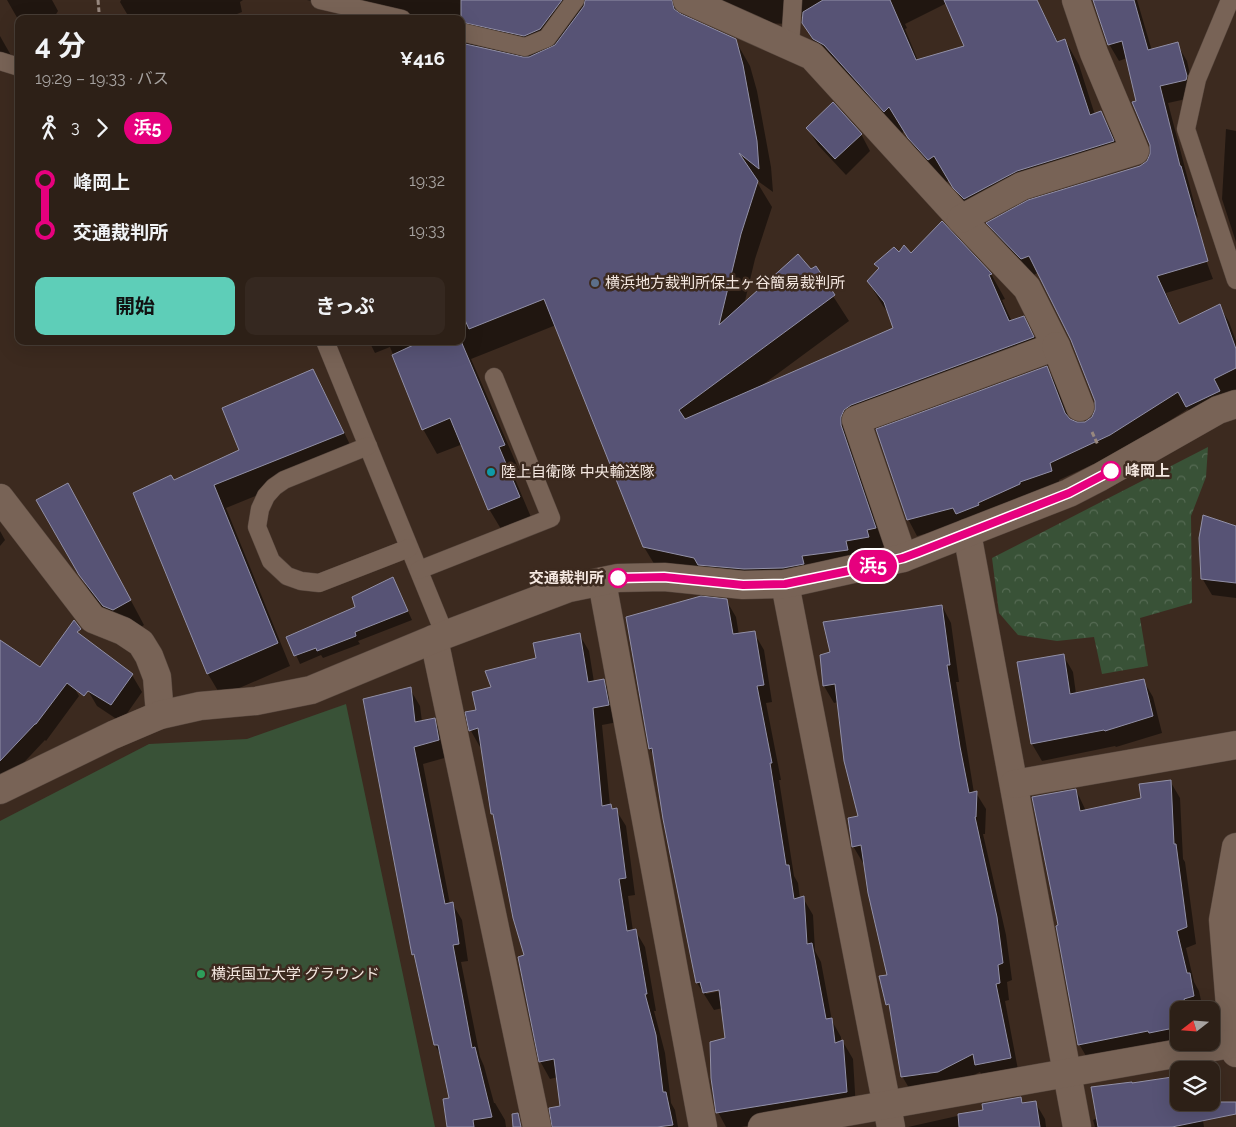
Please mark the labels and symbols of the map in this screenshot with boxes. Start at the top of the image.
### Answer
place label: 横浜地方裁判所保土ヶ谷簡易裁判所 [605,274,845,292]
marker: 横浜地方裁判所保土ヶ谷簡易裁判所 [589,277,601,289]
marker: 峰岡上 [1101,461,1121,481]
place label: 峰岡上 [1125,462,1170,480]
place label: 陸上自衛隊 中央輸送隊 [501,463,655,481]
marker: 陸上自衛隊 中央輸送隊 [485,466,497,478]
line badge: 浜5 [850,550,896,582]
marker: 交通裁判所 [608,568,628,588]
place label: 交通裁判所 [529,569,604,587]
place label: 横浜国立大学 グラウンド [211,965,380,983]
marker: 横浜国立大学 グラウンド [195,968,207,980]
north arrow [1170,1001,1220,1051]

